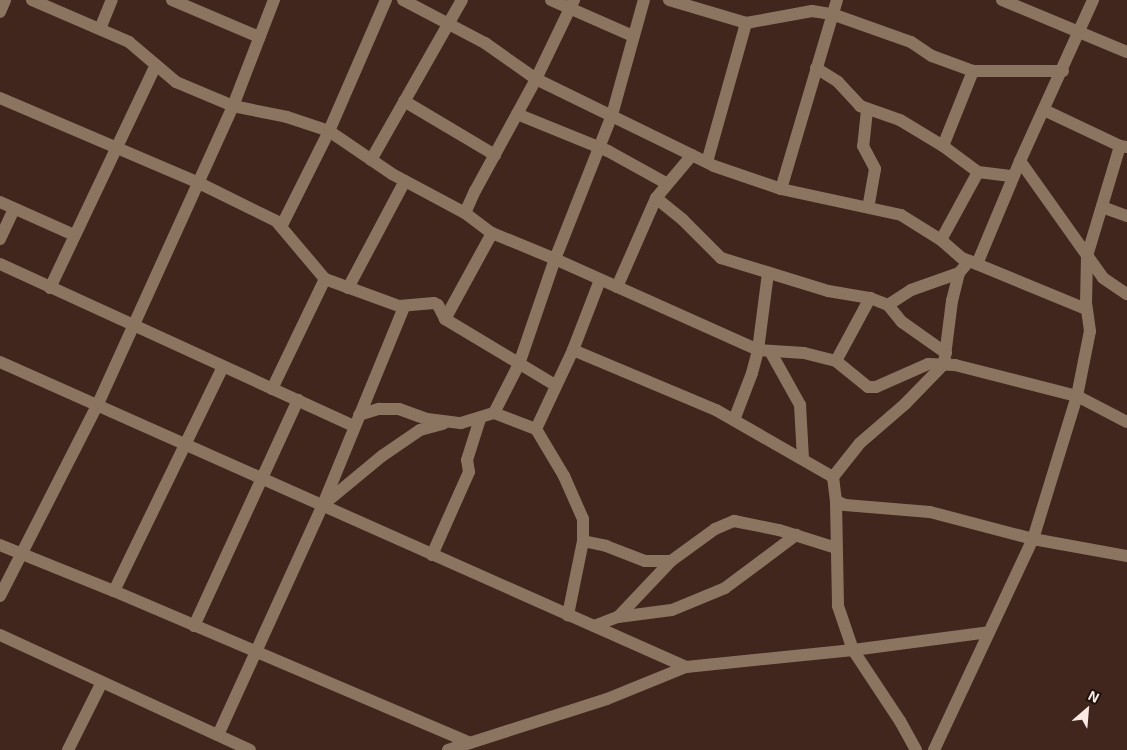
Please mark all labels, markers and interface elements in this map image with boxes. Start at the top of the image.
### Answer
north arrow [1062,685,1112,735]
text: N [1086,686,1102,706]

